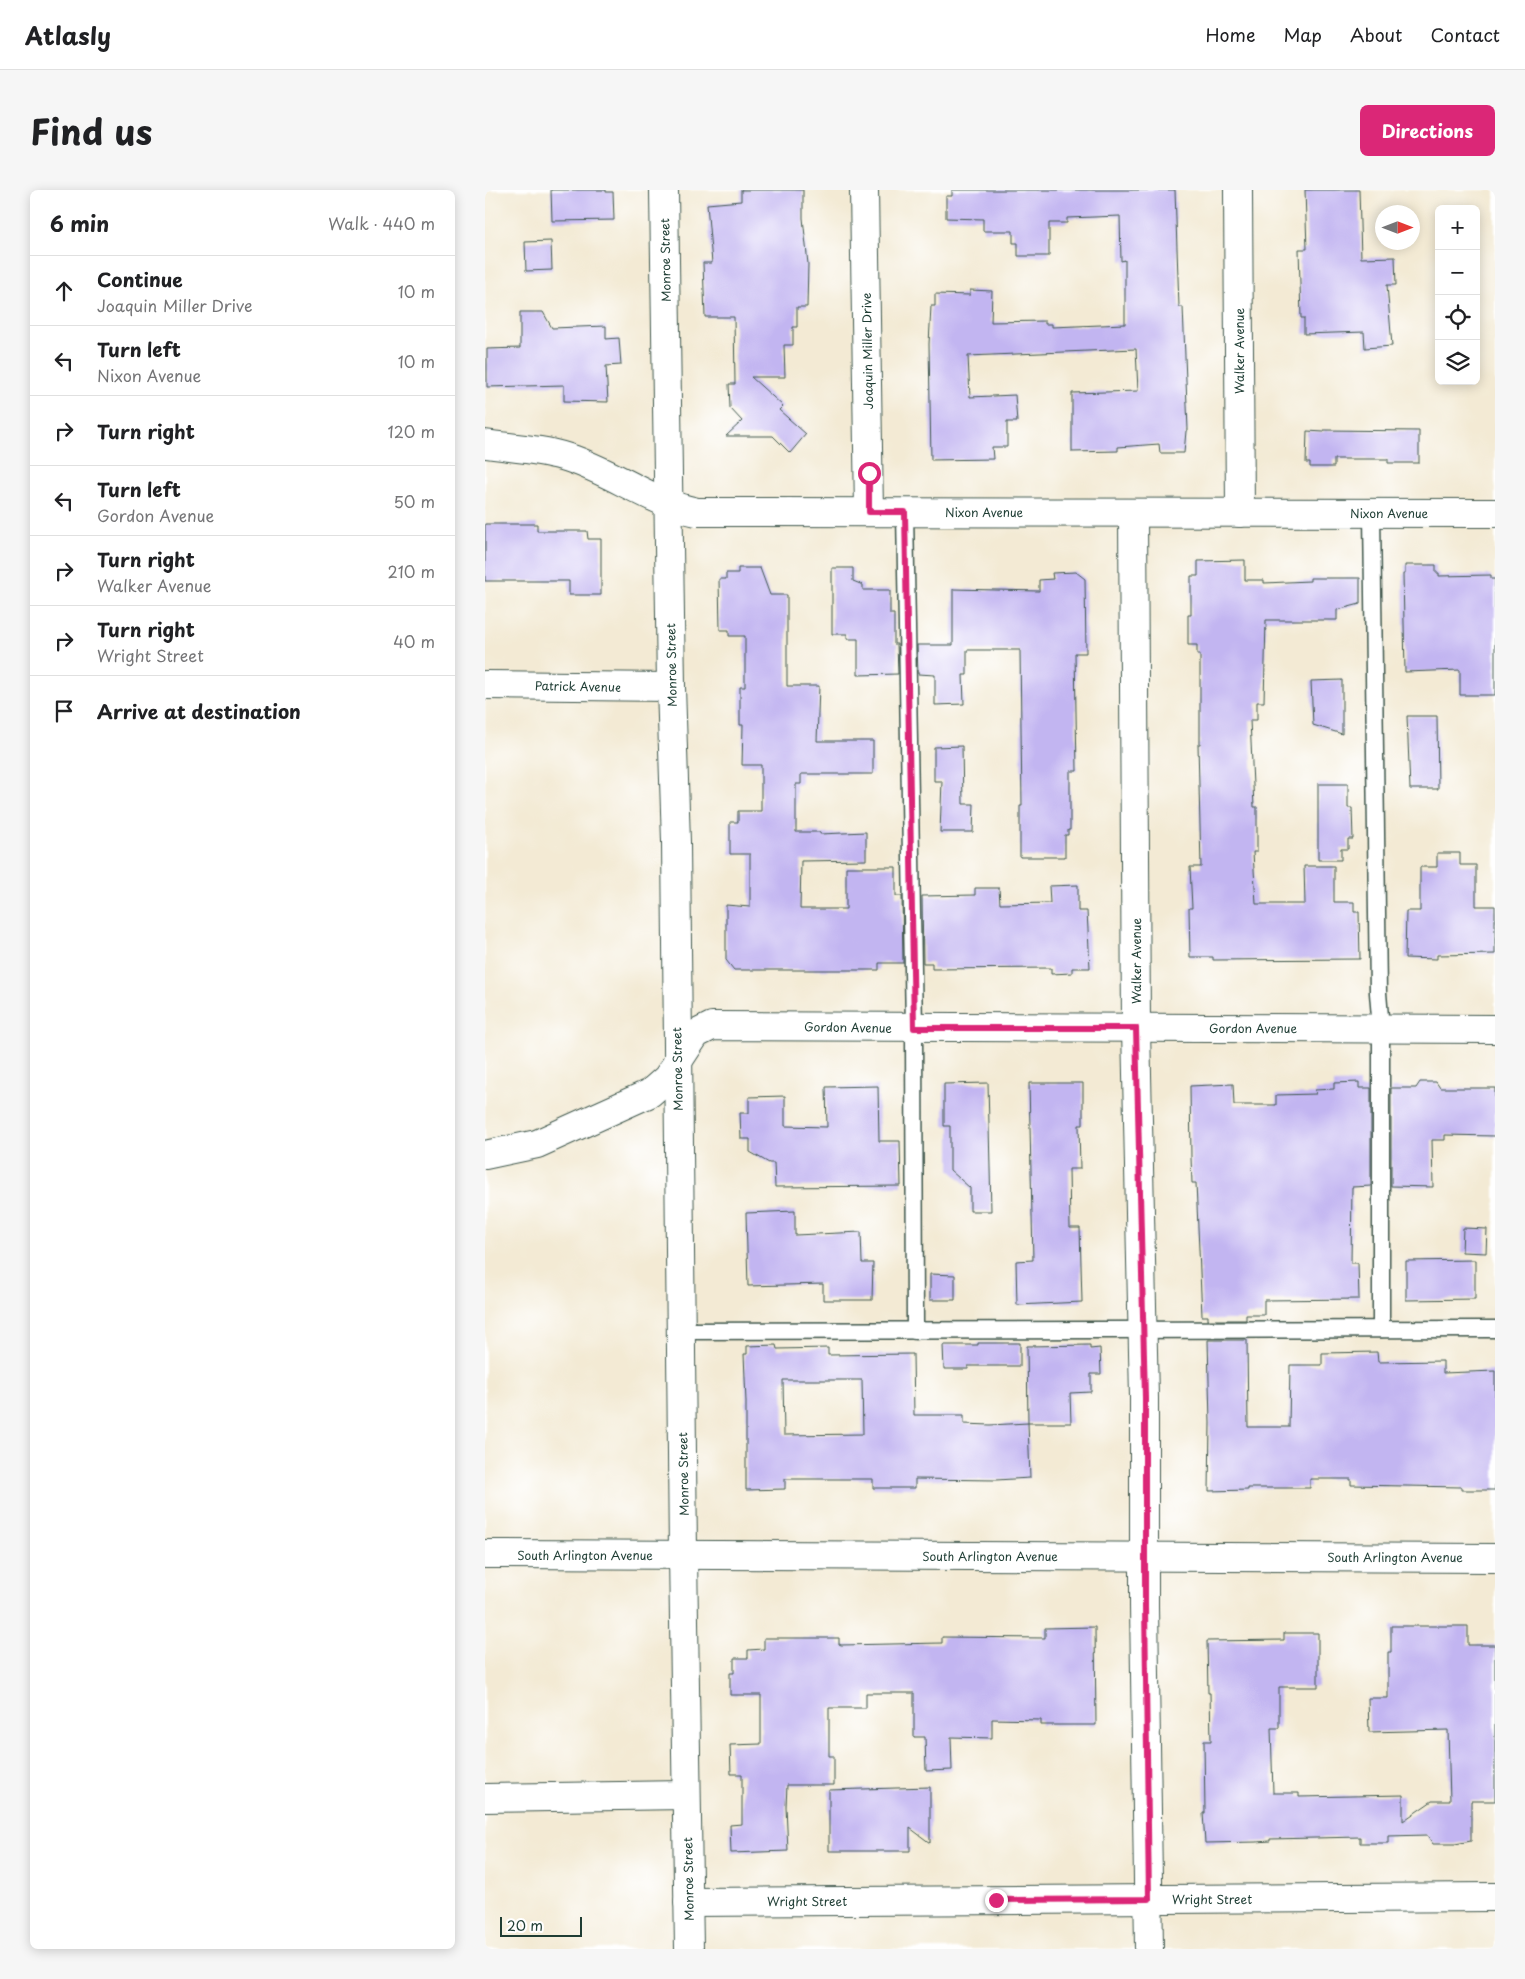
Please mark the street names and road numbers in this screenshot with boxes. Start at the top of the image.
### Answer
street label: Monroe Street [655,218,675,302]
street label: Joaquin Miller Drive [857,293,877,409]
street label: Walker Avenue [1230,308,1248,394]
street label: Nixon Avenue [945,503,1024,521]
street label: Nixon Avenue [1350,504,1429,522]
street label: Monroe Street [661,623,681,707]
street label: Patrick Avenue [535,676,621,696]
street label: Walker Avenue [1127,918,1145,1004]
street label: Gordon Avenue [804,1017,893,1037]
street label: Gordon Avenue [1209,1019,1297,1037]
street label: Monroe Street [667,1027,687,1111]
street label: Monroe Street [673,1432,693,1516]
street label: South Arlington Avenue [517,1546,653,1564]
street label: South Arlington Avenue [922,1547,1058,1565]
street label: South Arlington Avenue [1327,1548,1463,1566]
street label: Monroe Street [678,1837,698,1921]
street label: Wright Street [1172,1890,1252,1908]
street label: Wright Street [767,1892,847,1910]

